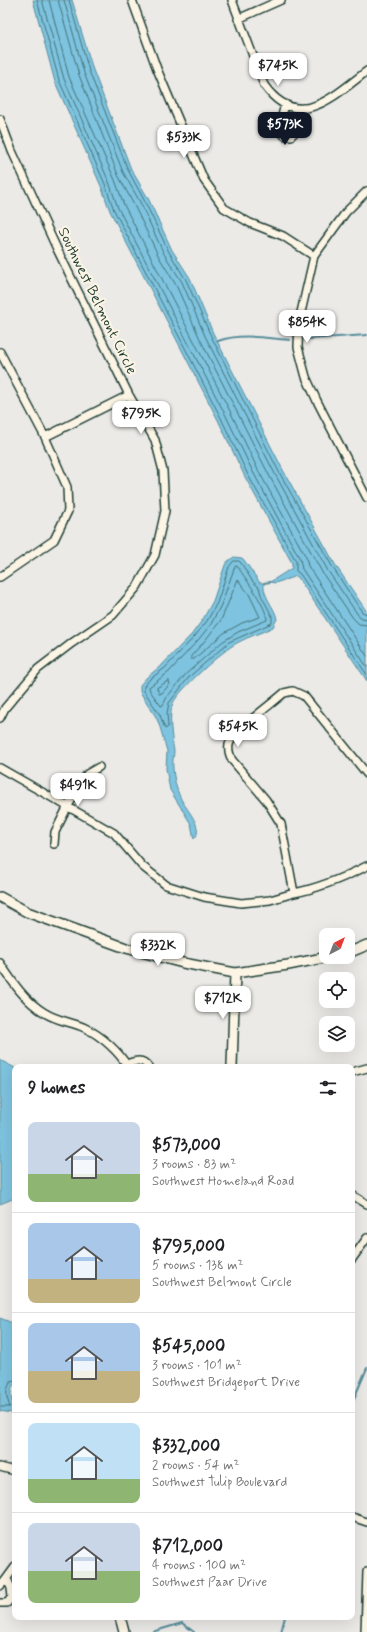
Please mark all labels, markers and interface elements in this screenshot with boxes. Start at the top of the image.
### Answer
pin: $745K [250,53,306,87]
text: $745K [258,57,298,74]
pin: $573K [257,112,313,146]
text: $573K [267,116,303,133]
pin: $533K [156,125,212,159]
text: $533K [166,129,202,146]
street label: Southwest Belmont Circle [53,224,141,378]
pin: $854K [279,310,335,344]
text: $854K [288,314,326,331]
pin: $795K [113,401,169,435]
text: $795K [121,405,161,422]
pin: $545K [210,714,266,748]
text: $545K [218,718,258,735]
pin: $491K [50,773,106,807]
text: $491K [59,777,97,794]
north arrow [319,928,355,964]
map controls [319,928,355,1052]
pin: $332K [130,933,186,967]
text: $332K [140,937,176,954]
button: locate [319,972,355,1008]
pin: $712K [195,986,251,1020]
text: $712K [204,990,242,1007]
button: layers [319,1016,355,1052]
text: 9 homes [28,1077,85,1099]
icon: filters [317,1077,339,1099]
text: $573,000 [152,1134,221,1156]
icon: home [60,1138,108,1186]
text: 3 rooms · 83 m² [152,1156,236,1173]
text: Southwest Homeland Road [152,1173,294,1190]
text: $795,000 [152,1235,225,1257]
icon: home [60,1239,108,1287]
text: 5 rooms · 138 m² [152,1257,243,1274]
text: Southwest Belmont Circle [152,1274,292,1291]
text: $545,000 [152,1335,225,1357]
icon: home [60,1339,108,1387]
text: 3 rooms · 101 m² [152,1357,241,1374]
text: Southwest Bridgeport Drive [152,1374,300,1391]
text: $332,000 [152,1435,220,1457]
icon: home [60,1439,108,1487]
text: 2 rooms · 54 m² [152,1457,239,1474]
text: Southwest Tulip Boulevard [152,1474,287,1491]
text: $712,000 [152,1535,223,1557]
icon: home [60,1539,108,1587]
text: 4 rooms · 100 m² [152,1557,246,1574]
text: Southwest Paar Drive [152,1574,267,1591]

